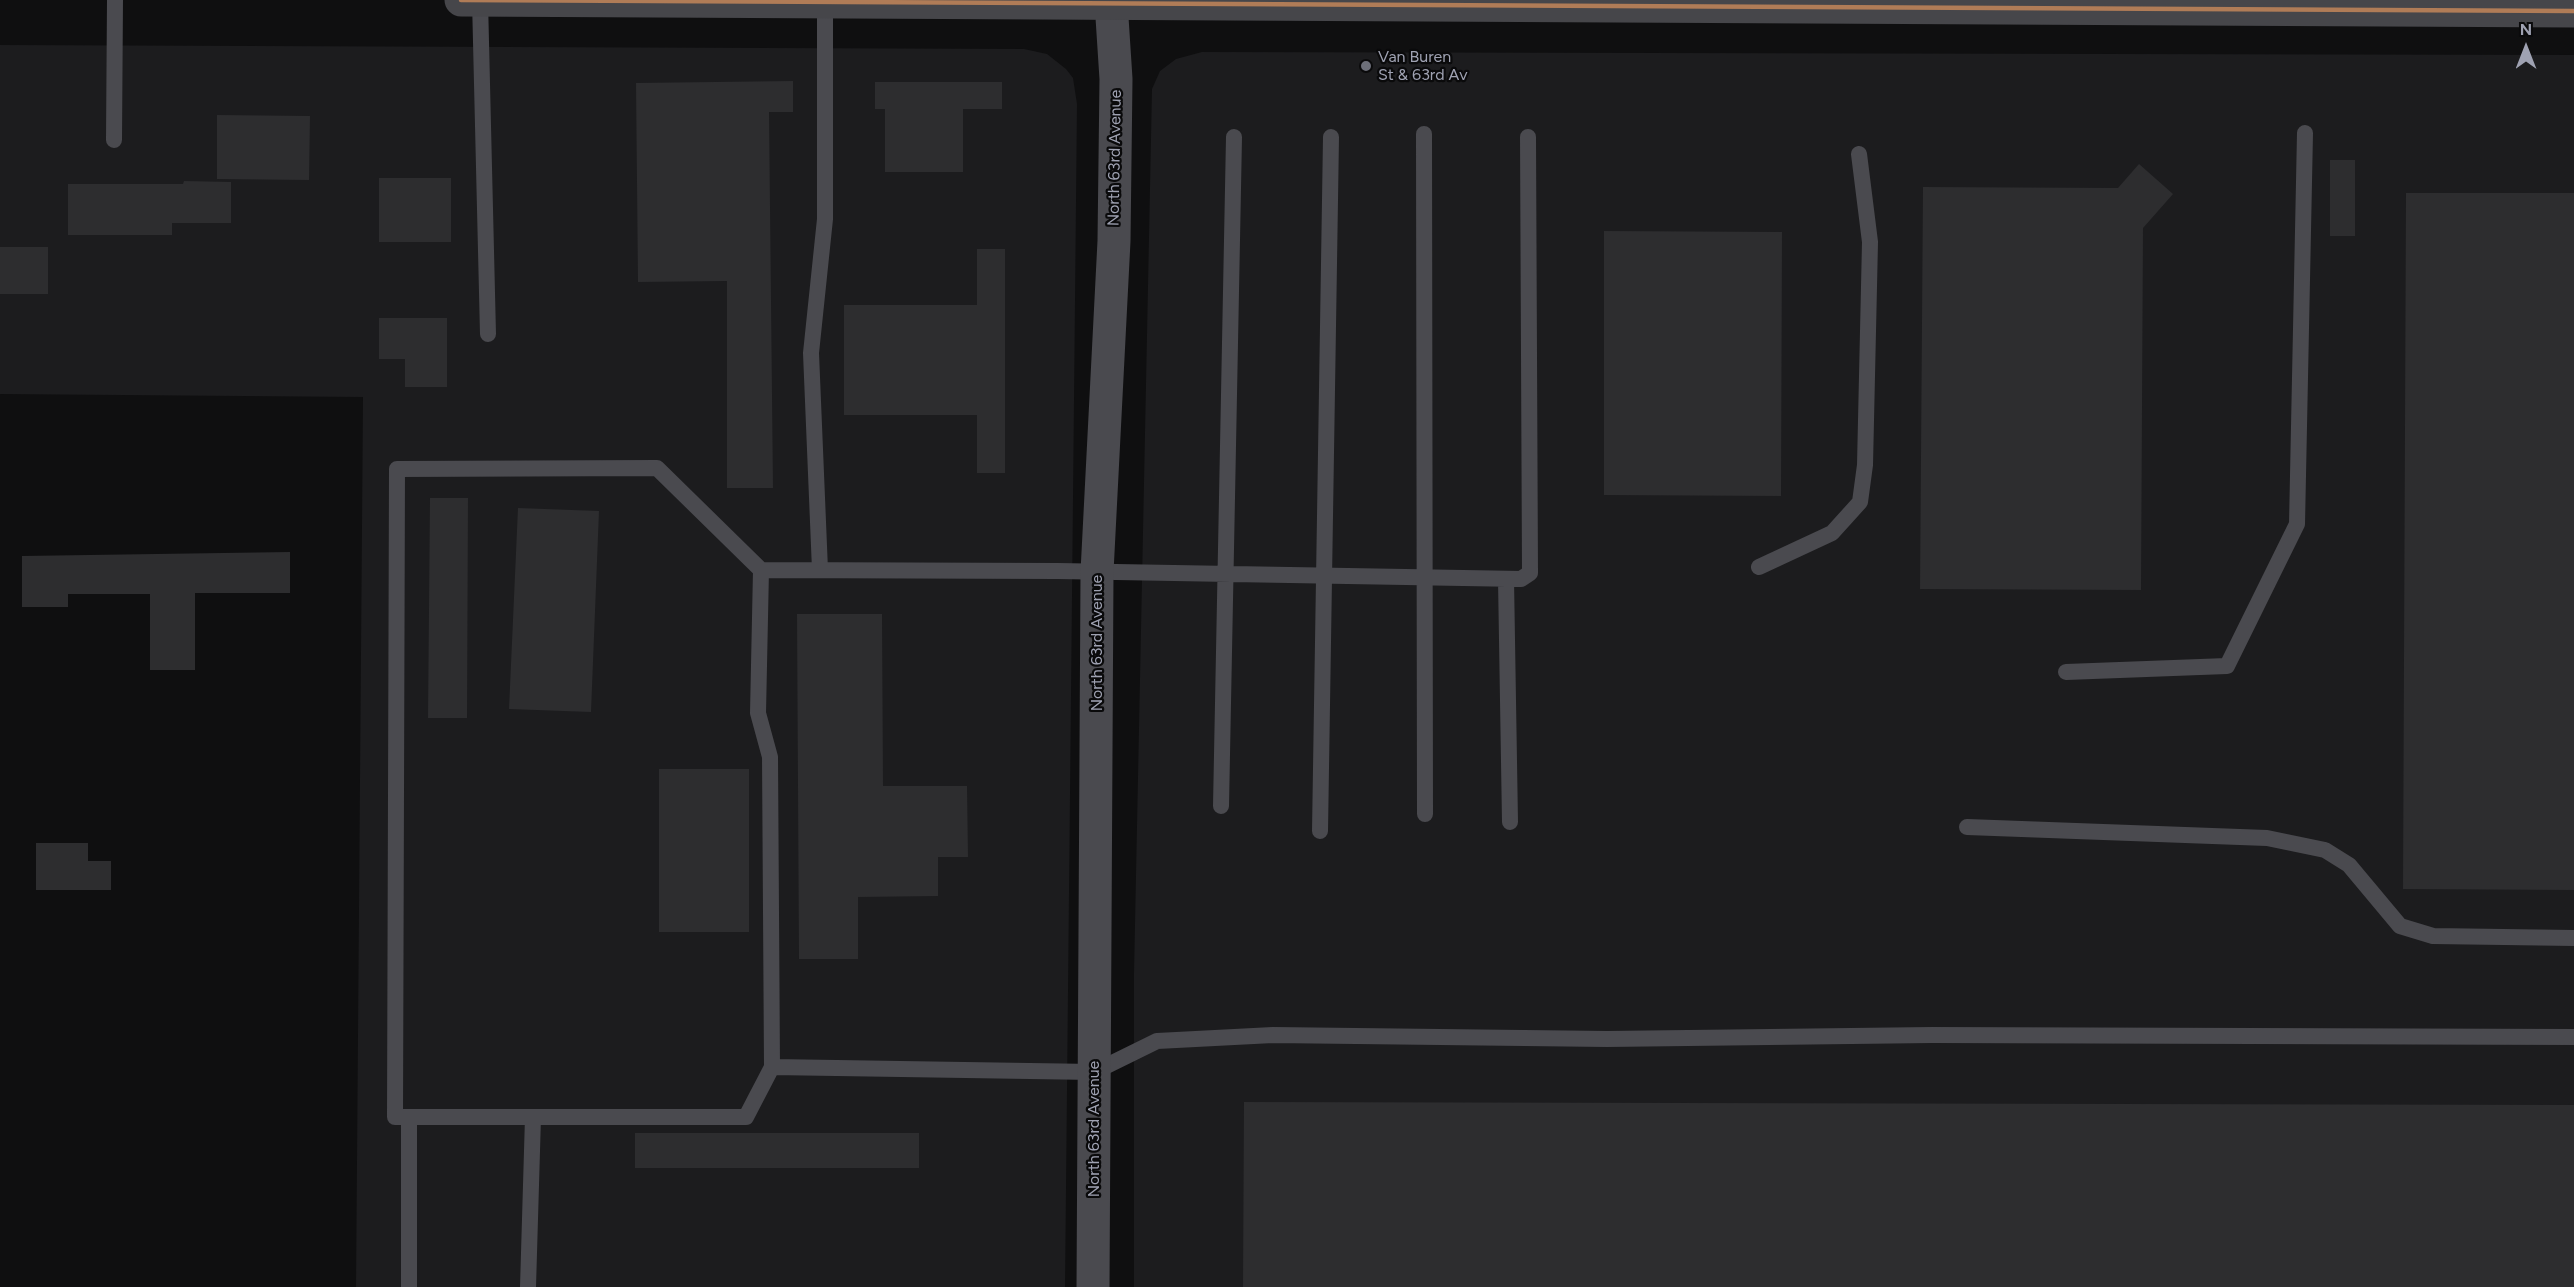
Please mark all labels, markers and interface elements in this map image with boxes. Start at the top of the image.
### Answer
north arrow [2496,18,2556,78]
text: N [2520,20,2532,39]
place label: Van Buren St & 63rd Av [1378,47,1468,85]
marker: Van Buren St & 63rd Av [1359,59,1373,73]
street label: North 63rd Avenue [1104,90,1126,226]
street label: North 63rd Avenue [1087,575,1107,711]
street label: North 63rd Avenue [1084,1061,1104,1197]

